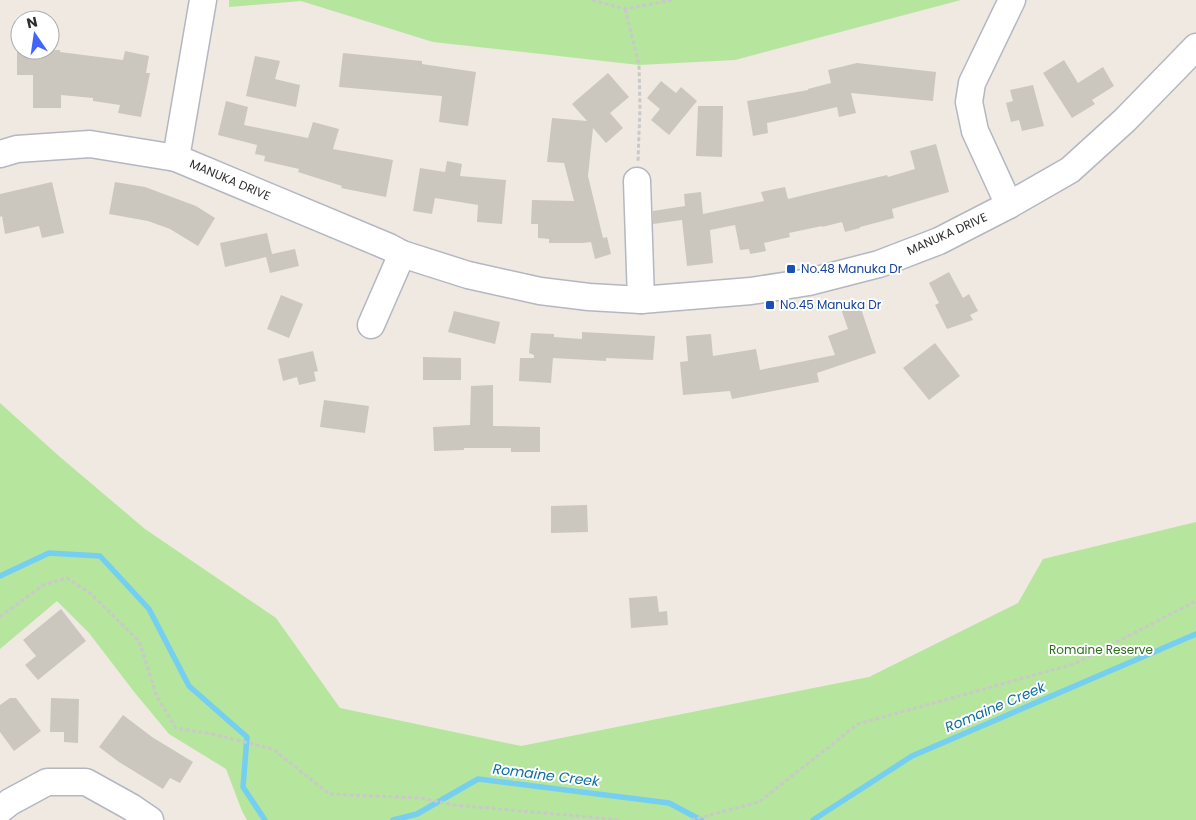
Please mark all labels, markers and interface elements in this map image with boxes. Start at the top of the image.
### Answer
north arrow [10,10,60,60]
text: N [25,11,39,33]
street label: MANUKA DRIVE [187,155,273,204]
street label: MANUKA DRIVE [904,208,990,259]
place label: No.48 Manuka Dr [801,260,903,277]
marker: No.48 Manuka Dr [785,263,797,275]
place label: No.45 Manuka Dr [780,296,882,313]
marker: No.45 Manuka Dr [764,299,776,311]
park label: Romaine Reserve [1049,641,1153,658]
water label: Romaine Creek [942,677,1049,737]
water label: Romaine Creek [492,759,601,792]

